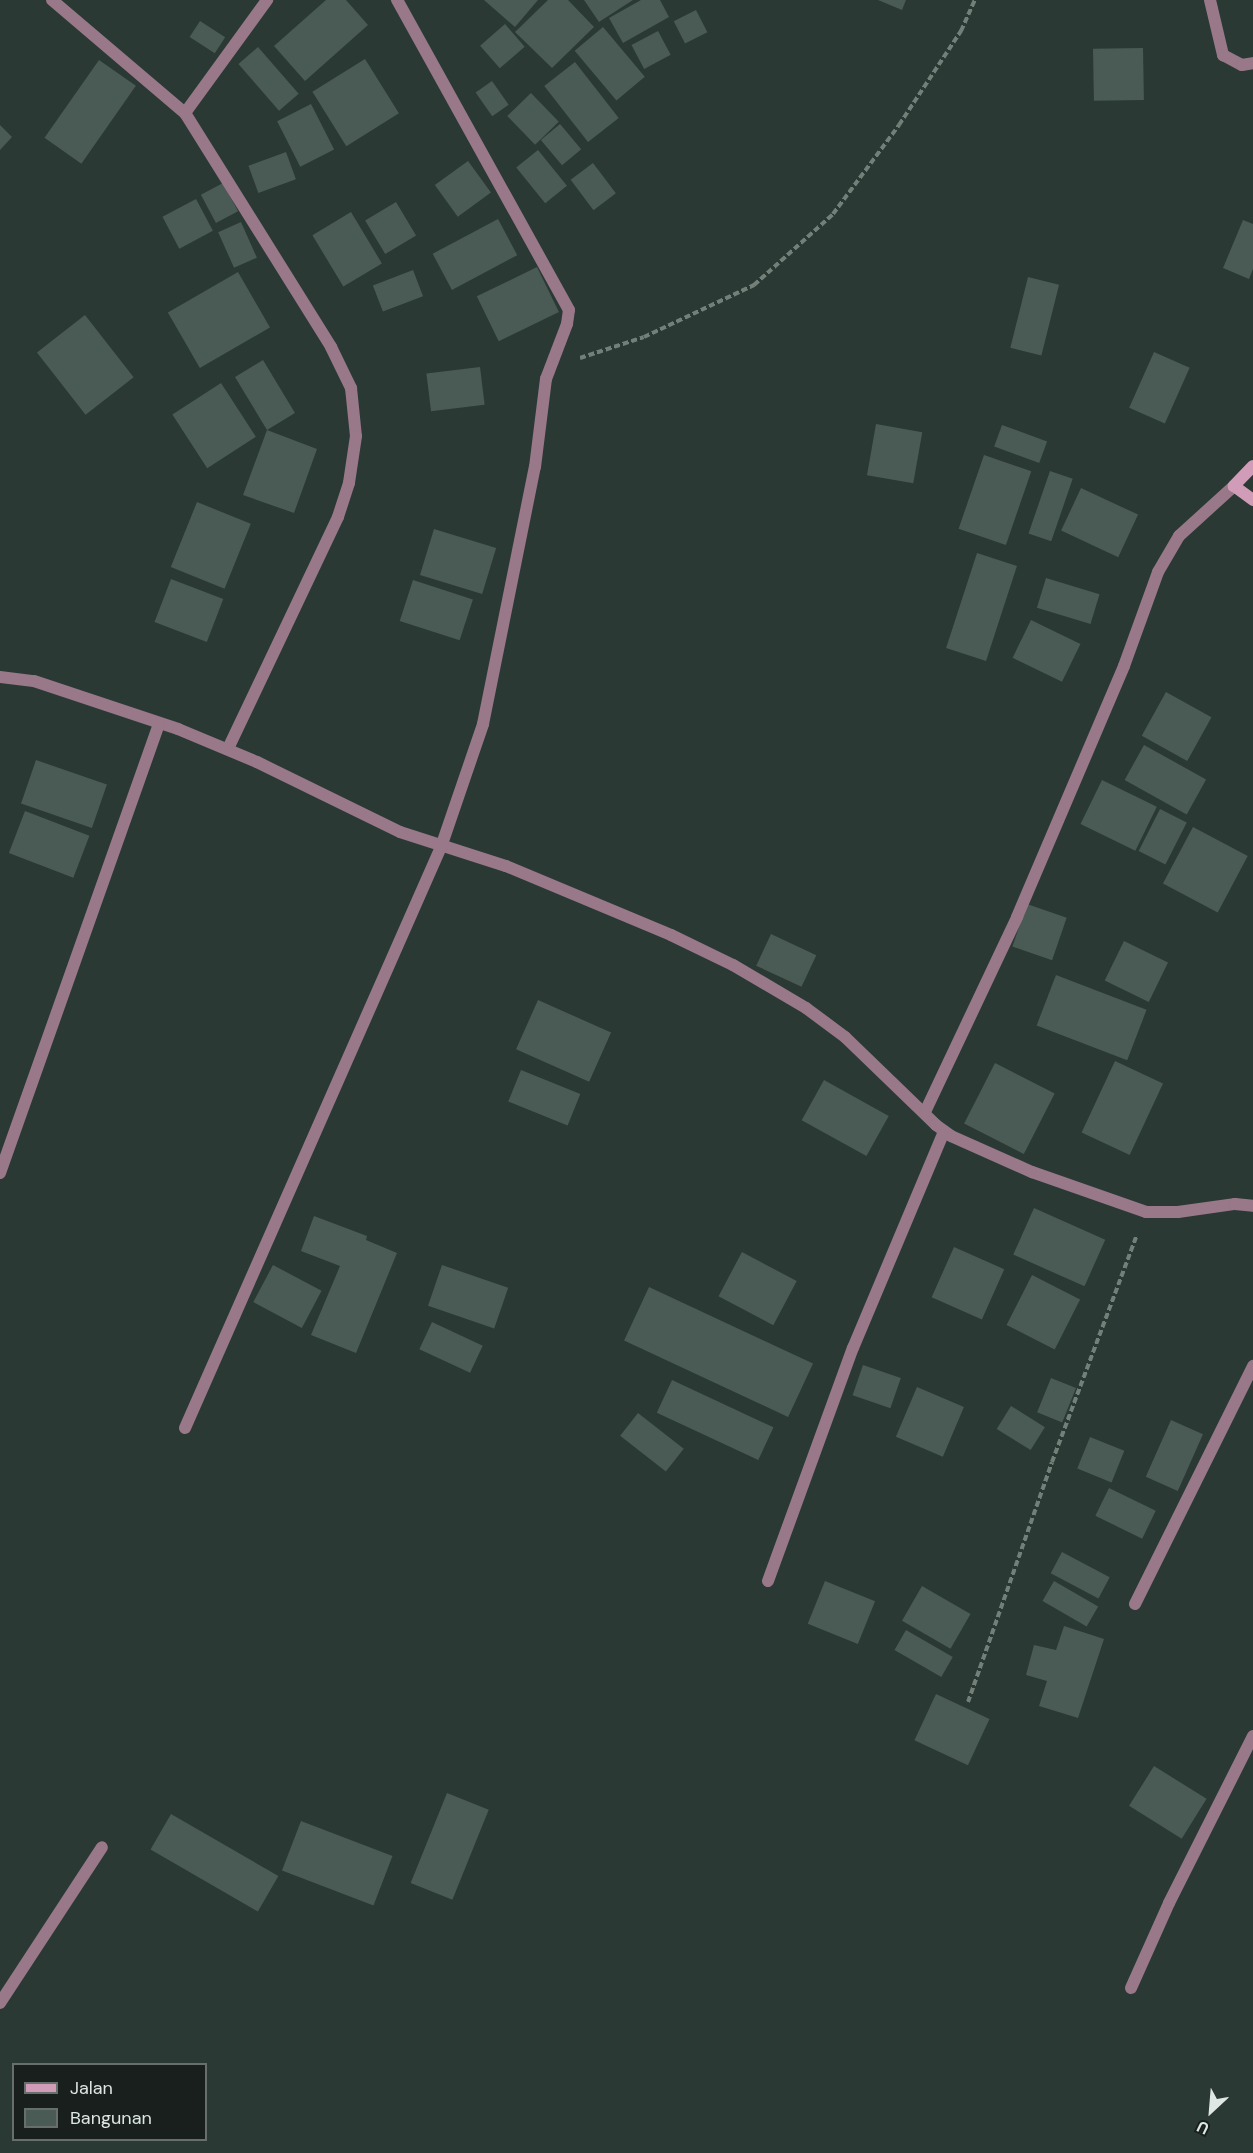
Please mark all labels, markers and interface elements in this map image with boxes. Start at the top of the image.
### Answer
legend [12,2063,207,2141]
text: Jalan [70,2076,113,2100]
north arrow [1181,2081,1241,2141]
text: Bangunan [70,2106,152,2130]
text: U [1193,2116,1212,2139]

